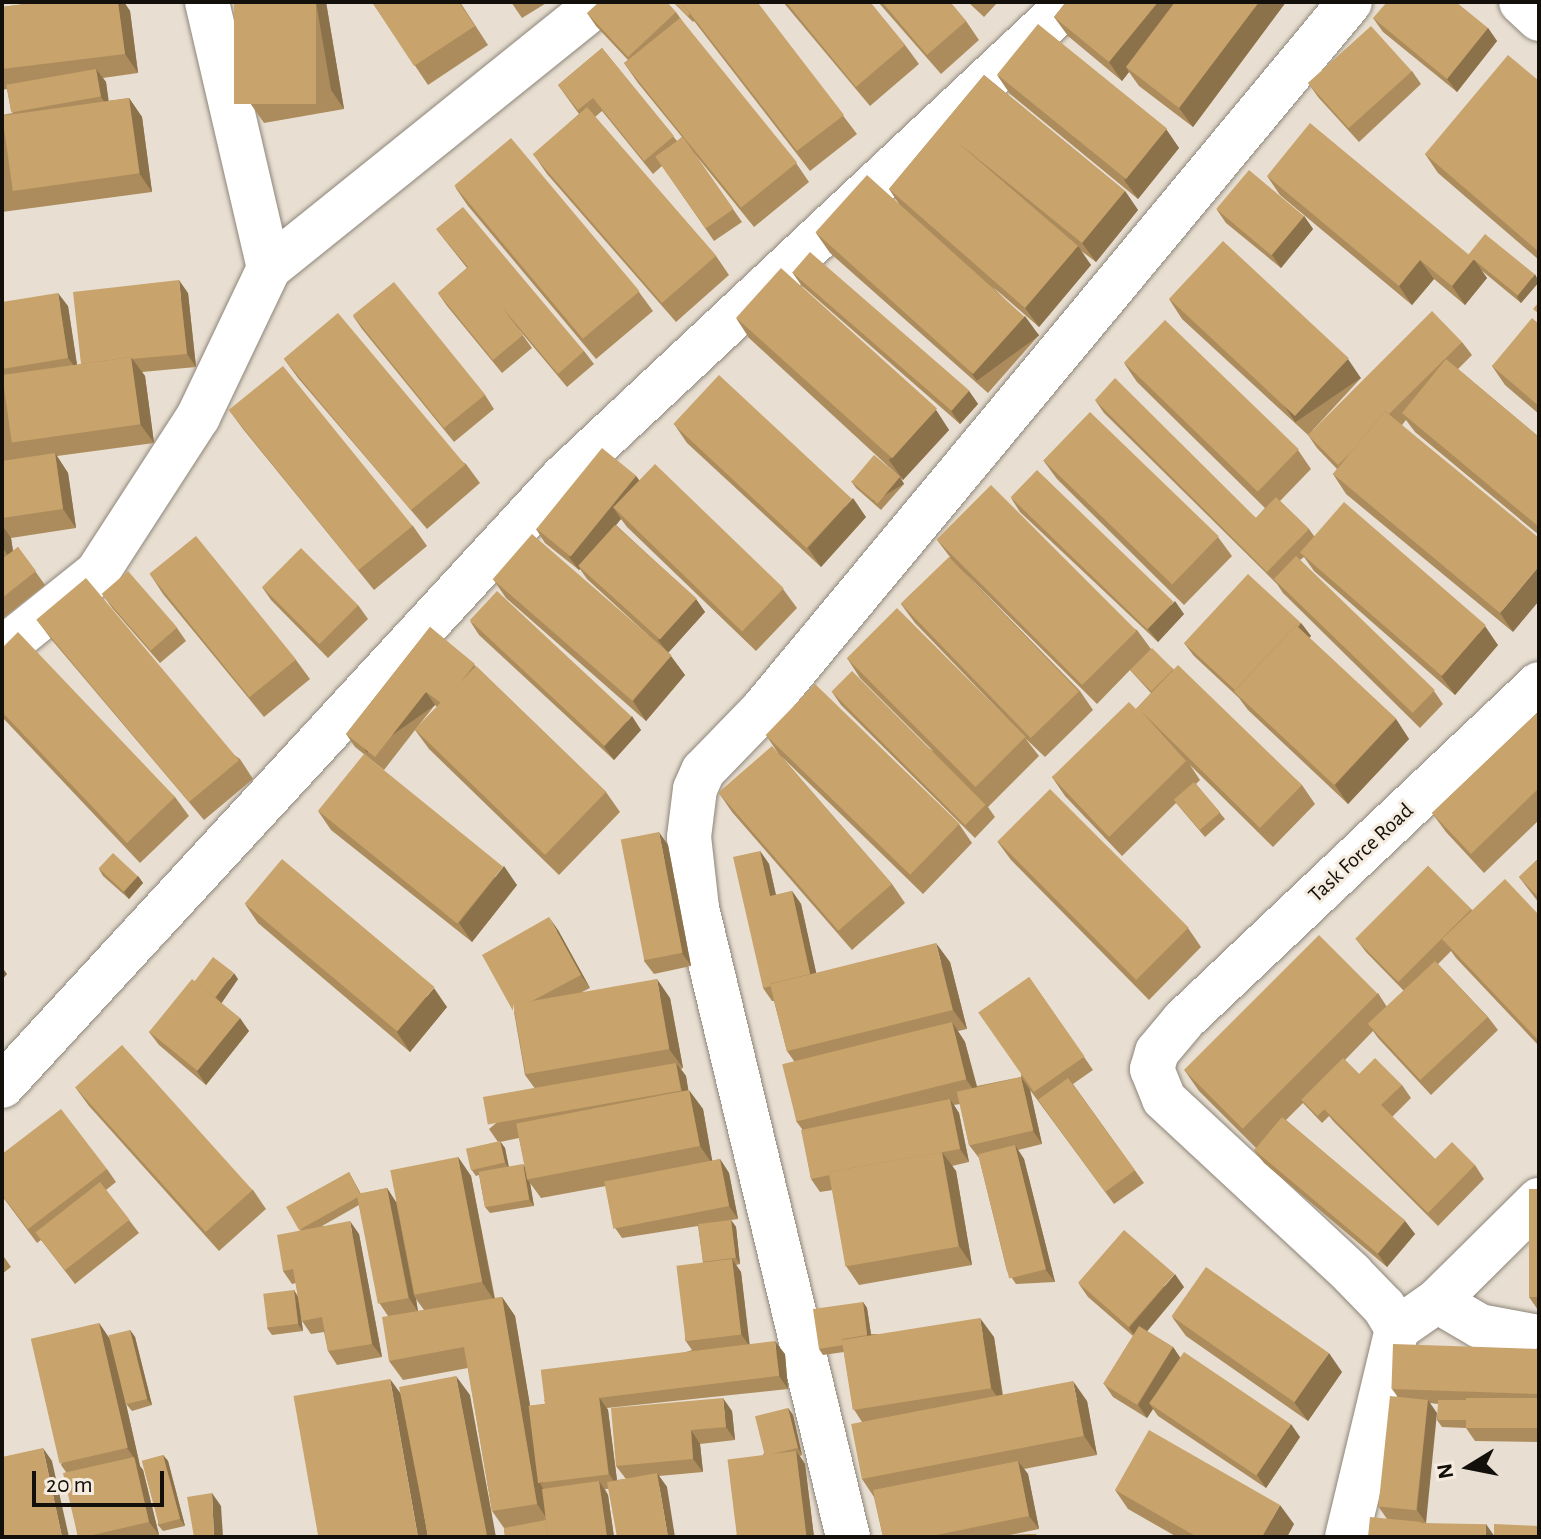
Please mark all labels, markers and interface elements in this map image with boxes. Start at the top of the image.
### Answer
street label: Task Force Road [1303,798,1419,908]
north arrow [1429,1427,1509,1507]
scale bar [36,1455,168,1505]
text: N [1433,1462,1458,1481]
text: 20 m [46,1473,93,1497]

